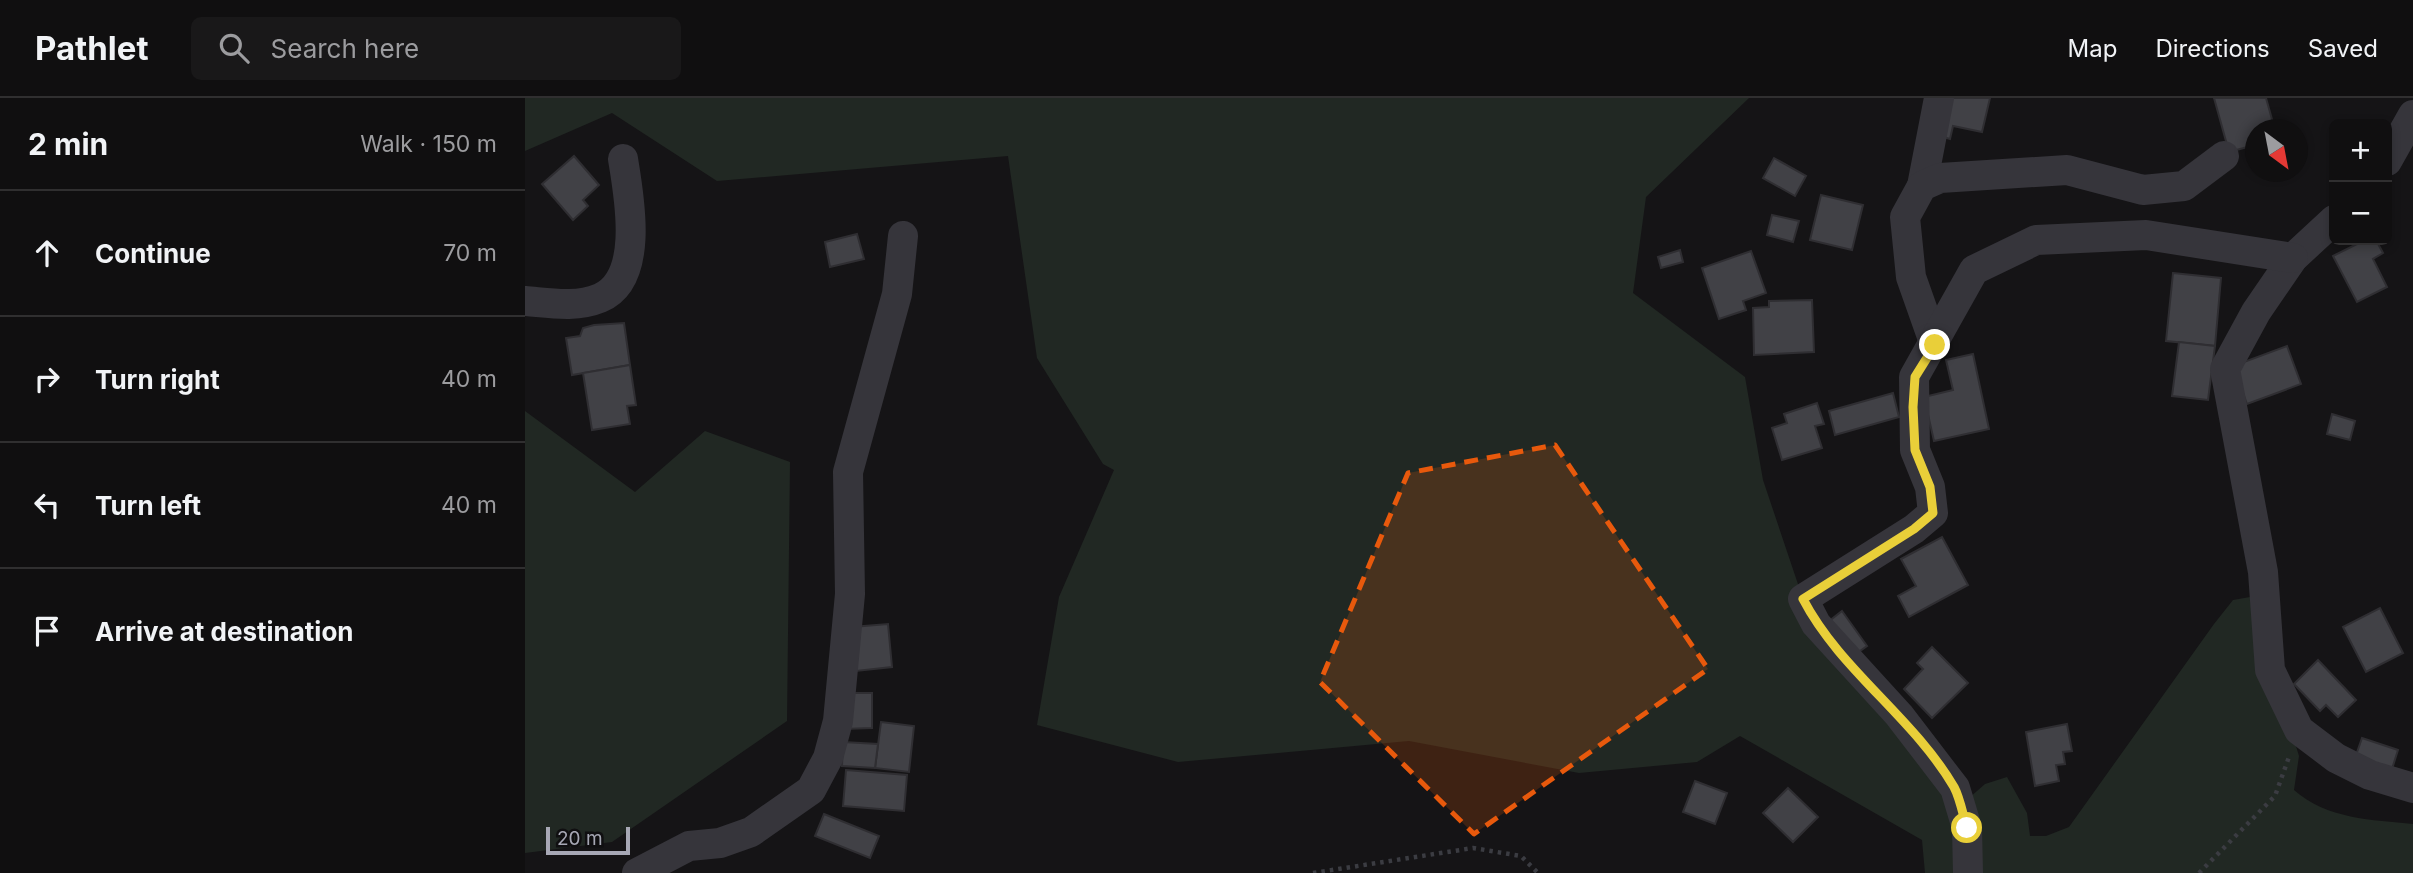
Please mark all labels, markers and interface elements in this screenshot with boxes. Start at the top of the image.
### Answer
search box [191,17,681,80]
text: Pathlet [35,28,149,68]
icon: search [215,29,253,67]
text: Search here [271,33,419,64]
text: Map [2068,34,2117,63]
text: Directions [2155,34,2270,63]
text: Saved [2308,34,2378,63]
north arrow [2245,119,2308,182]
map controls [2329,119,2392,245]
button: + [2329,119,2392,182]
text: 2 min [28,126,108,162]
text: Walk · 150 m [360,130,497,158]
button: − [2329,182,2392,245]
icon: ahead [28,234,66,272]
text: Continue [95,238,211,269]
text: 70 m [443,239,497,267]
route end [1919,329,1950,360]
icon: right [28,360,66,398]
text: Turn right [95,364,220,395]
text: 40 m [441,365,497,393]
icon: left [28,486,66,524]
text: Turn left [95,490,201,521]
text: 40 m [441,491,497,519]
icon: arrive [28,612,66,650]
text: Arrive at destination [95,616,354,647]
route start [1951,812,1982,843]
scale bar [546,824,630,856]
text: 20 m [557,827,603,850]

